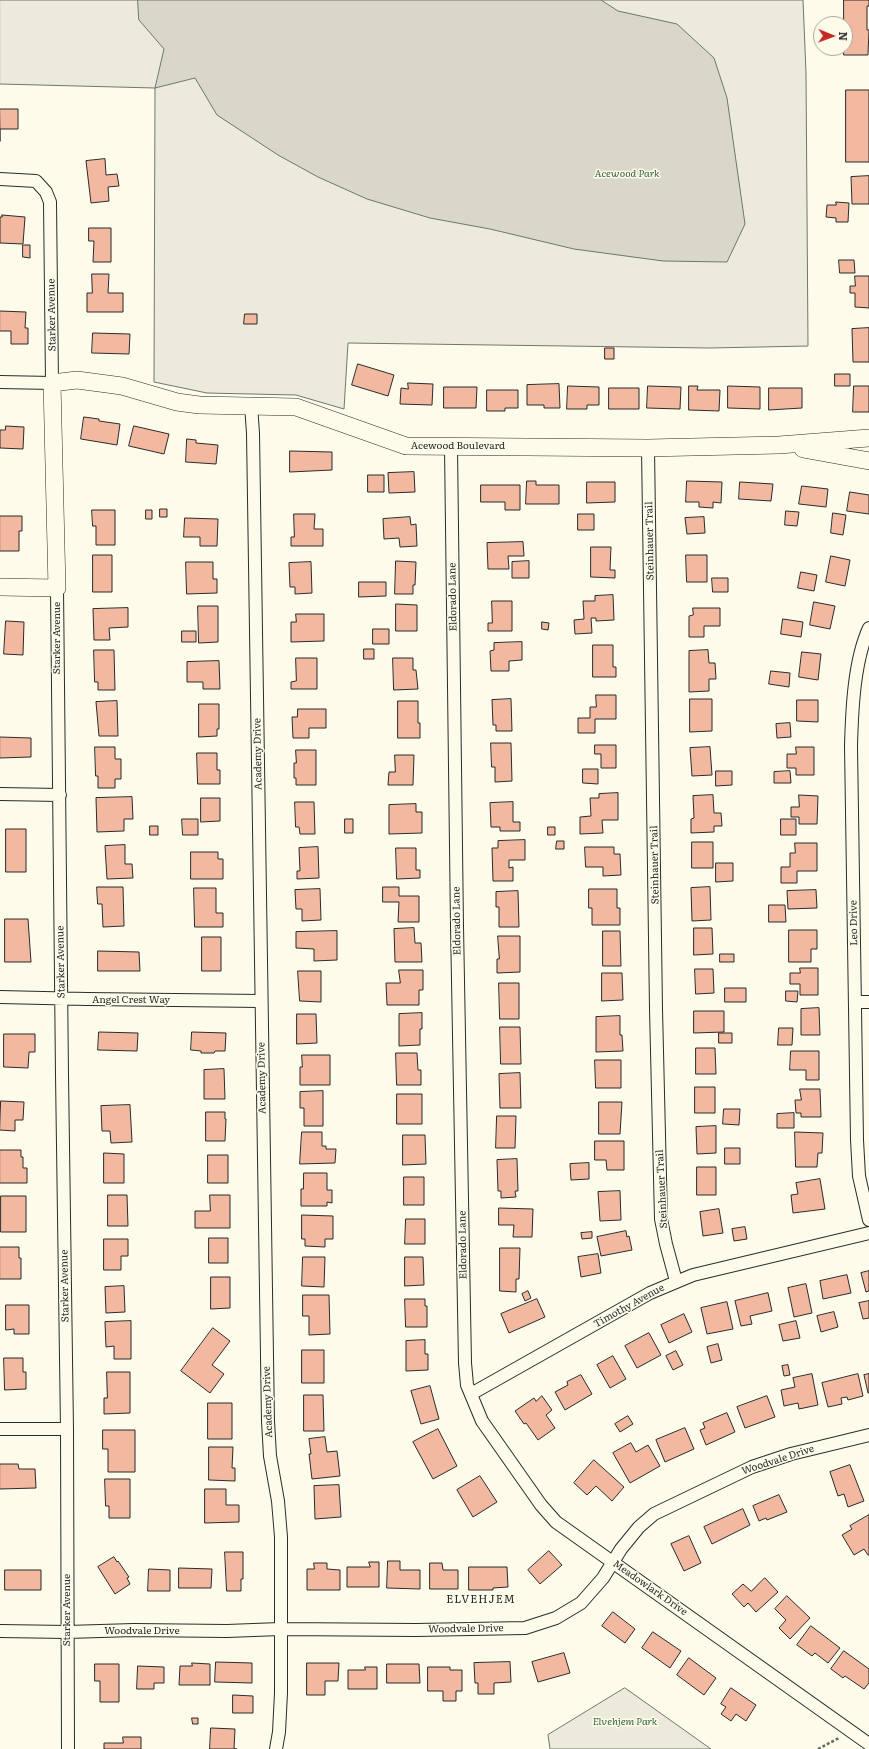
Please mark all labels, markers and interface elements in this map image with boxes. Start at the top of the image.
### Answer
north arrow [813,16,853,56]
text: N [836,31,852,41]
park label: Acewood Park [595,168,659,180]
street label: Starker Avenue [45,279,59,351]
street label: Acewood Boulevard [411,440,505,452]
street label: Steinhauer Trail [643,501,657,581]
street label: Eldorado Lane [446,563,460,631]
street label: Starker Avenue [51,602,63,674]
street label: Academy Drive [251,718,265,790]
street label: Steinhauer Trail [648,825,662,905]
street label: Eldorado Lane [450,887,464,955]
street label: Leo Drive [848,900,860,946]
street label: Starker Avenue [54,926,68,998]
street label: Angel Crest Way [92,994,170,1006]
street label: Academy Drive [255,1042,269,1114]
street label: Steinhauer Trail [654,1149,670,1229]
street label: Eldorado Lane [456,1211,470,1279]
street label: Starker Avenue [58,1250,72,1322]
street label: Timothy Avenue [592,1282,666,1330]
street label: Academy Drive [261,1366,275,1438]
street label: Woodvale Drive [740,1443,816,1477]
street label: Meadowlark Drive [610,1558,690,1618]
street label: Starker Avenue [61,1574,73,1646]
district label: ELVEHJEM [446,1593,516,1607]
street label: Woodvale Drive [428,1622,504,1636]
street label: Woodvale Drive [104,1625,180,1637]
park label: Elvehjem Park [593,1716,657,1728]

